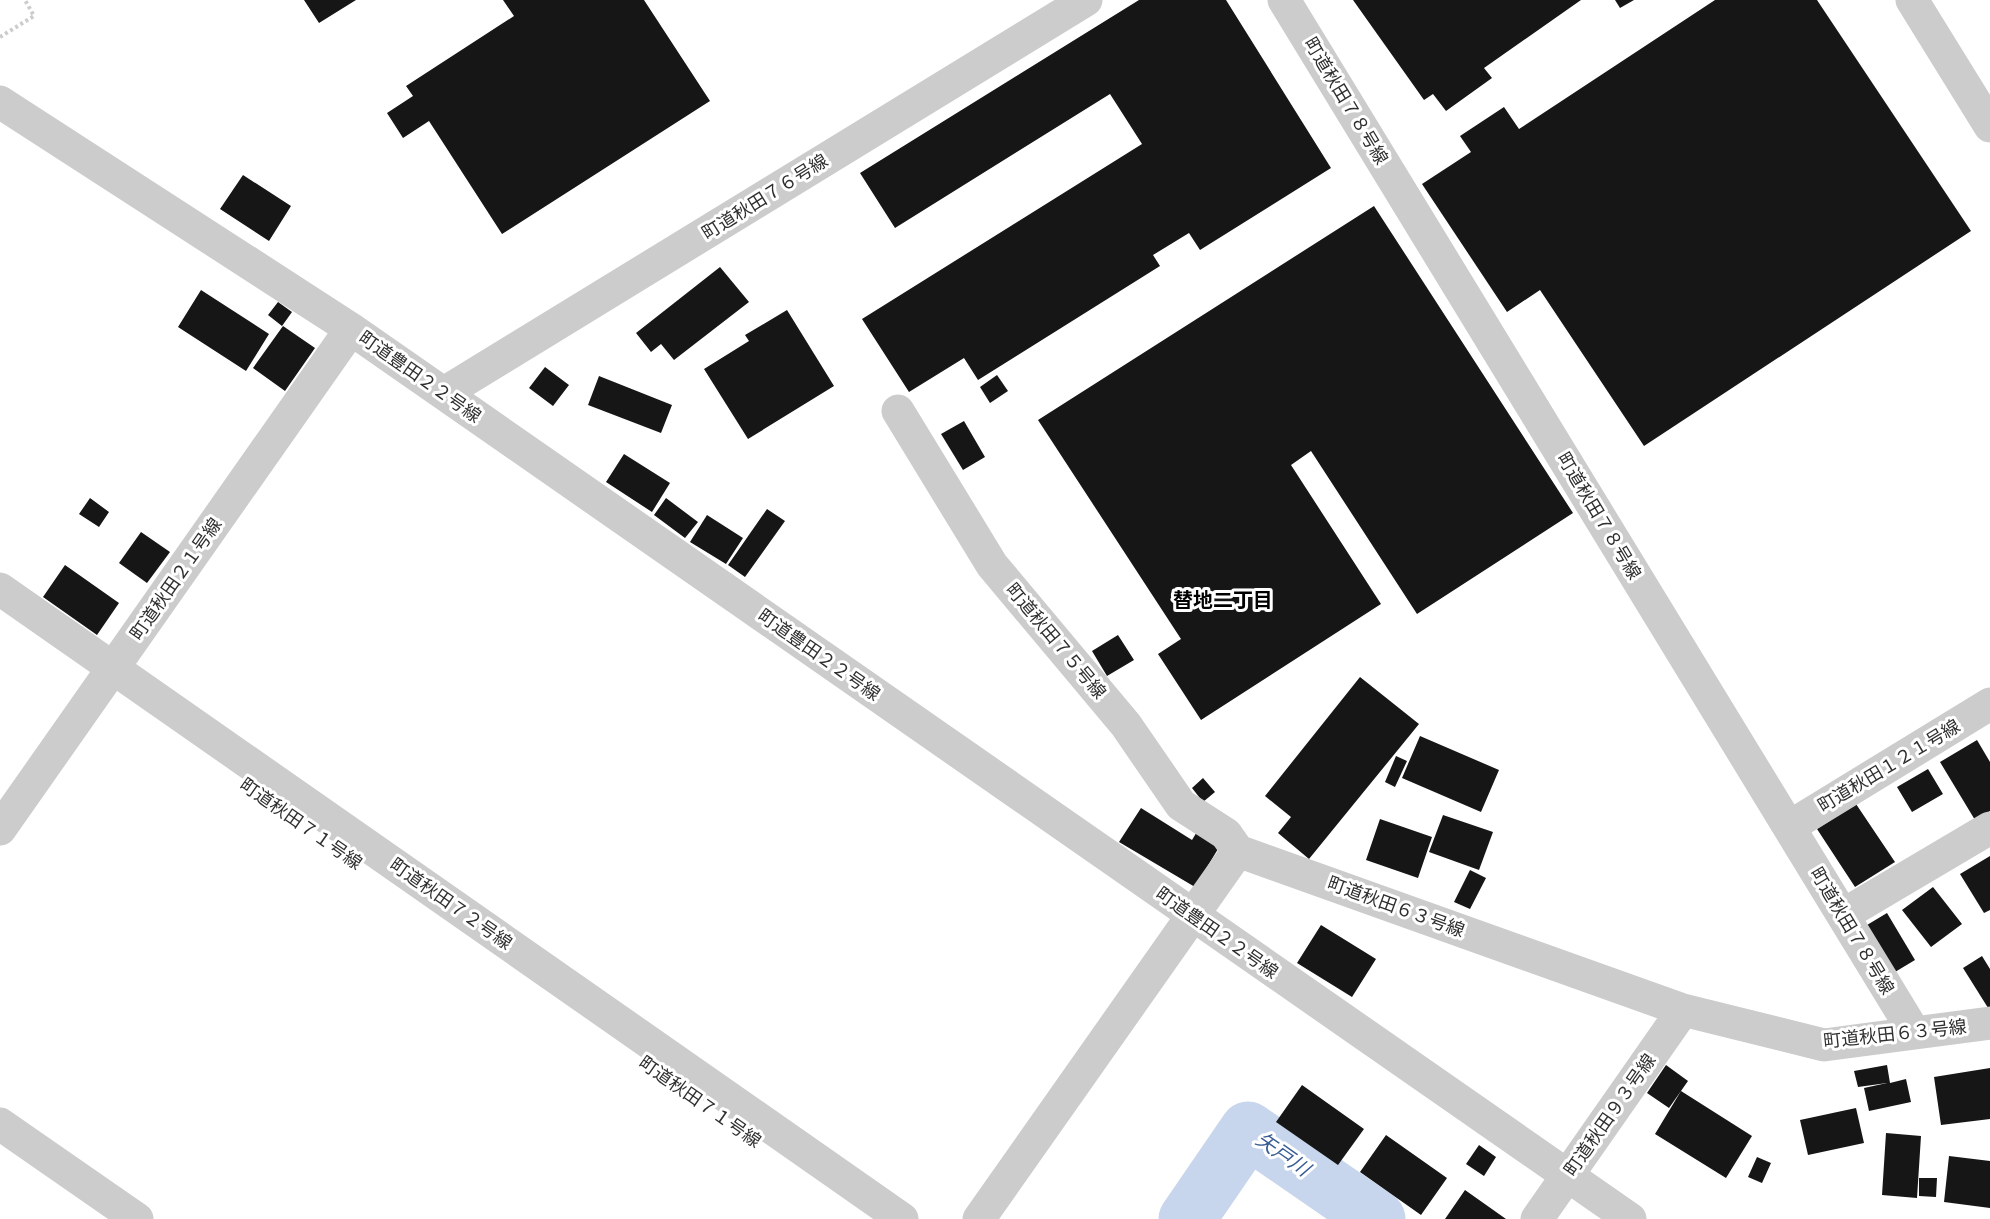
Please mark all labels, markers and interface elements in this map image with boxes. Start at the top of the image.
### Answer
street label: 町道秋田７８号線 [1300,33,1393,168]
street label: 町道秋田７６号線 [698,149,831,244]
street label: 町道豊田２２号線 [355,326,486,426]
street label: 町道秋田７８号線 [1553,448,1646,583]
street label: 町道秋田２１号線 [125,513,225,644]
street label: 町道秋田７５号線 [1002,578,1111,703]
district label: 替地二丁目 [1173,587,1273,611]
street label: 町道豊田２２号線 [754,604,885,704]
street label: 町道秋田１２１号線 [1813,714,1964,816]
street label: 町道秋田７１号線 [236,773,367,873]
street label: 町道秋田７２号線 [386,853,517,953]
street label: 町道秋田７８号線 [1806,863,1899,998]
street label: 町道秋田６３号線 [1325,871,1468,941]
street label: 町道豊田２２号線 [1152,882,1283,982]
street label: 町道秋田６３号線 [1822,1015,1968,1051]
street label: 町道秋田９３号線 [1559,1049,1659,1180]
street label: 町道秋田７１号線 [635,1051,766,1151]
water label: 矢戸川 [1252,1126,1317,1181]

